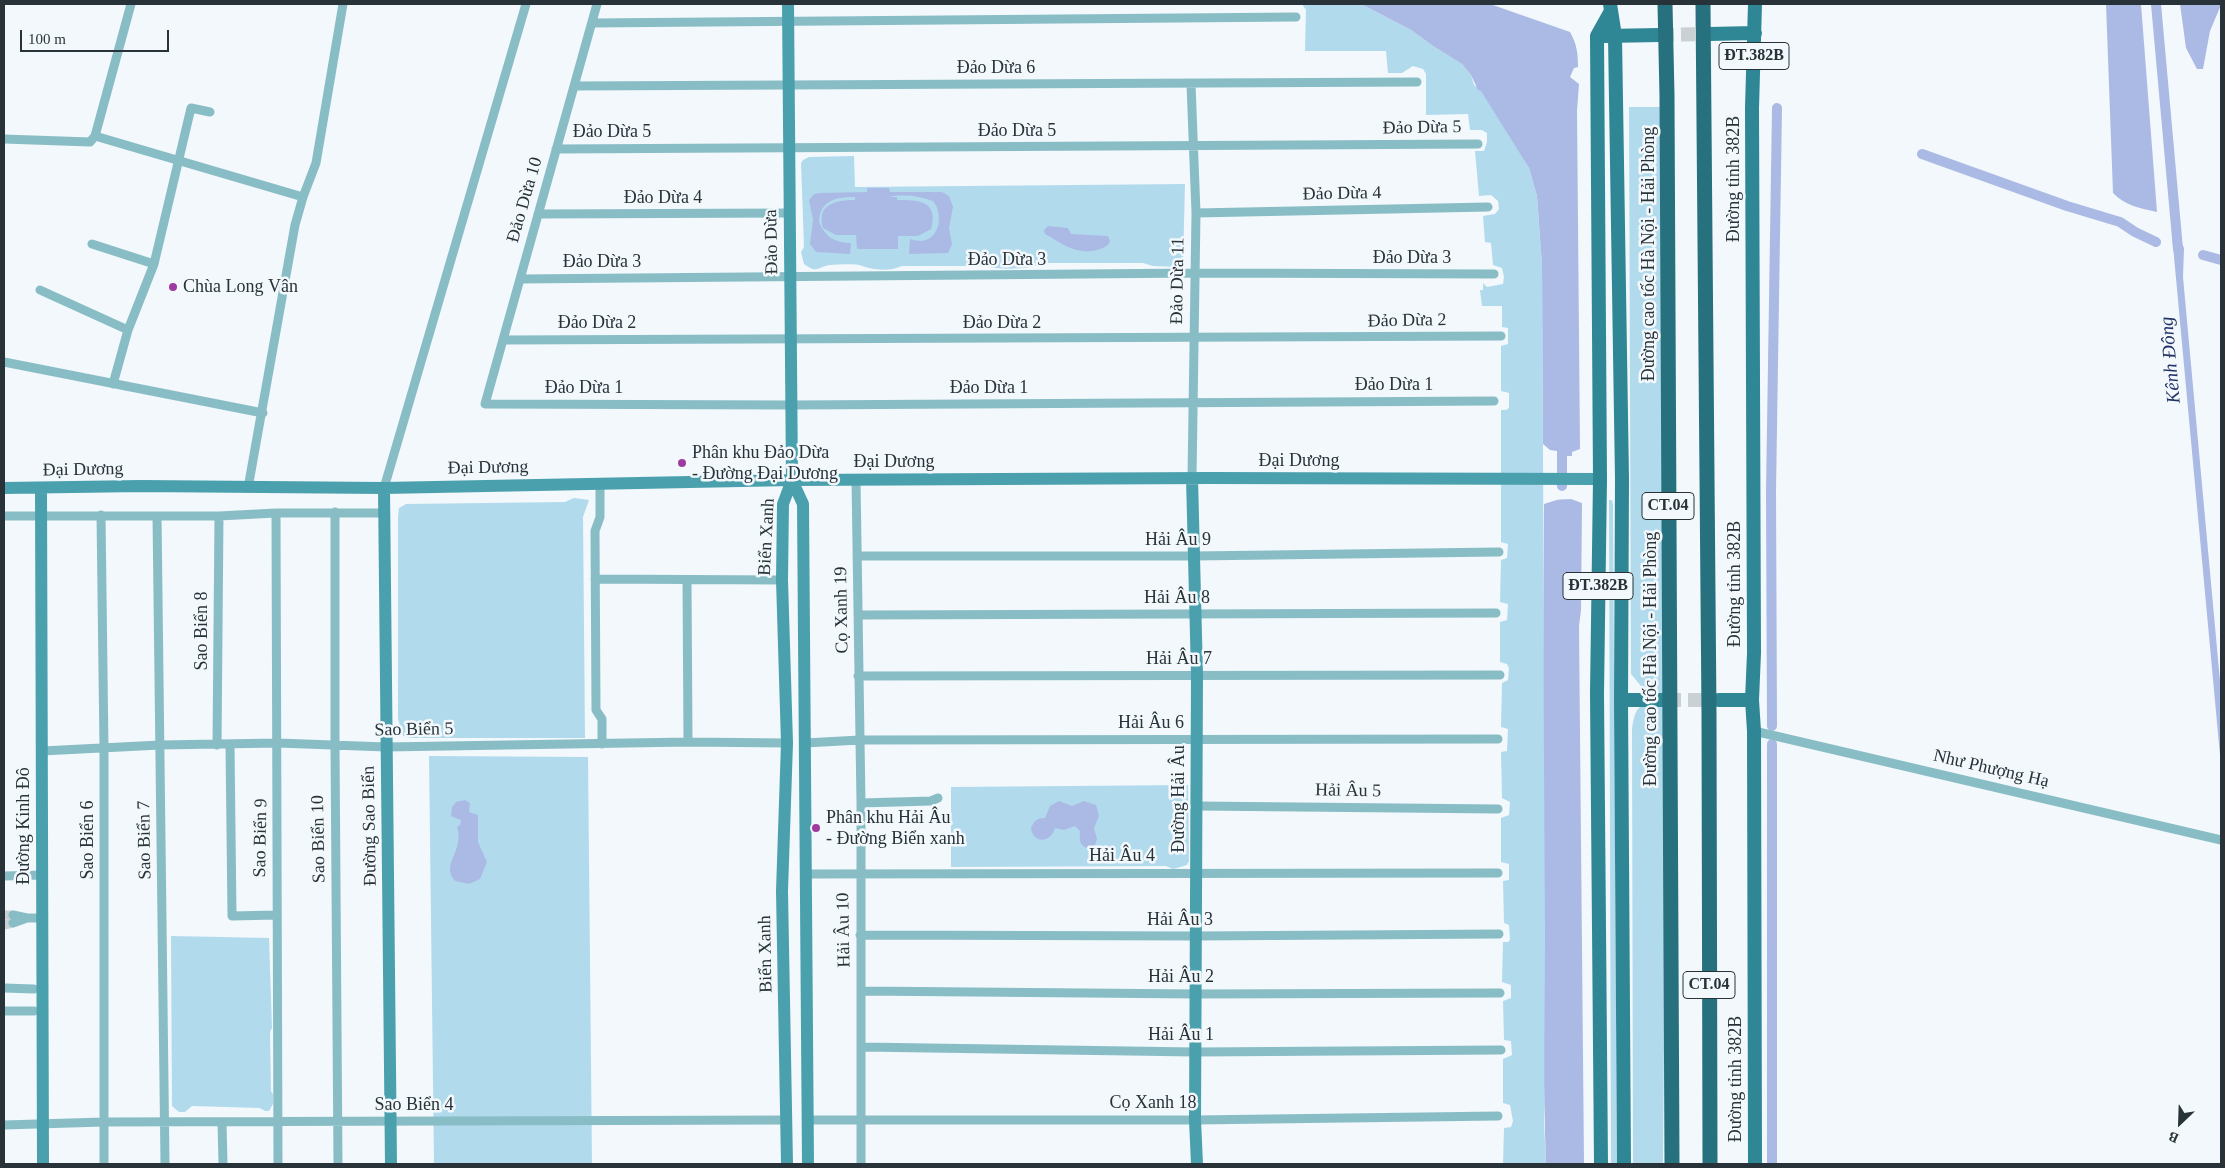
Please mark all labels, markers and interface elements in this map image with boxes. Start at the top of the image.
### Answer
scale bar [22,20,171,52]
text: 100 m [28,31,66,47]
road number: ĐT.382B [1719,42,1789,70]
street label: Đảo Dừa 6 [957,57,1035,79]
street label: Đường tỉnh 382B [1723,116,1745,242]
street label: Đảo Dừa 5 [1382,117,1462,139]
street label: Đảo Dừa 5 [978,120,1056,142]
street label: Đảo Dừa 5 [573,121,651,143]
street label: Đường cao tốc Hà Nội - Hải Phòng [1638,127,1660,381]
street label: Đảo Dừa 10 [503,155,547,245]
street label: Đảo Dừa 4 [1302,183,1382,205]
street label: Đảo Dừa 4 [624,187,702,209]
street label: Đảo Dừa [761,209,783,275]
street label: Đảo Dừa 11 [1166,237,1190,325]
street label: Đảo Dừa 3 [1373,247,1451,269]
street label: Đảo Dừa 3 [968,249,1046,271]
street label: Đảo Dừa 3 [563,251,641,273]
place label: Chùa Long Vân [183,276,298,298]
marker: Chùa Long Vân [167,281,179,293]
street label: Đảo Dừa 2 [1367,310,1447,332]
street label: Đảo Dừa 2 [558,312,636,334]
street label: Đảo Dừa 2 [963,312,1041,334]
water label: Kênh Đông [2156,316,2186,404]
street label: Đảo Dừa 1 [1355,374,1433,396]
street label: Đảo Dừa 1 [545,377,623,399]
street label: Đảo Dừa 1 [950,377,1028,399]
place label: Phân khu Đảo Dừa - Đường Đại Dương [692,442,838,484]
street label: Đại Dương [1259,450,1339,472]
street label: Đại Dương [854,451,934,473]
street label: Đại Dương [447,456,529,480]
marker: Phân khu Đảo Dừa - Đường Đại Dương [676,457,688,469]
street label: Đại Dương [42,458,124,482]
road number: CT.04 [1642,492,1694,520]
street label: Biển Xanh [754,498,780,576]
street label: Đường tỉnh 382B [1724,521,1746,647]
street label: Hải Âu 9 [1145,529,1211,551]
street label: Đường cao tốc Hà Nội - Hải Phòng [1640,532,1662,786]
street label: Cọ Xanh 19 [830,566,854,654]
road number: ĐT.382B [1563,572,1633,600]
street label: Hải Âu 8 [1144,587,1210,609]
street label: Sao Biển 8 [191,592,213,670]
street label: Hải Âu 7 [1146,648,1212,670]
street label: Hải Âu 6 [1118,712,1184,734]
street label: Sao Biển 5 [374,719,454,741]
street label: Đường Hải Âu [1168,745,1190,853]
street label: Như Phượng Hạ [1931,745,2051,793]
street label: Đường Sao Biển [358,766,382,886]
street label: Đường Kinh Đô [13,767,35,885]
street label: Hải Âu 5 [1315,780,1381,802]
street label: Sao Biển 10 [307,795,331,883]
street label: Sao Biển 9 [250,798,272,878]
street label: Sao Biển 7 [134,800,156,880]
street label: Sao Biển 6 [77,801,99,879]
place label: Phân khu Hải Âu - Đường Biển xanh [826,807,965,850]
marker: Phân khu Hải Âu - Đường Biển xanh [810,822,822,834]
street label: Hải Âu 4 [1089,845,1155,867]
street label: Hải Âu 10 [833,892,855,968]
street label: Hải Âu 3 [1147,909,1213,931]
street label: Biển Xanh [755,915,777,993]
street label: Hải Âu 2 [1148,966,1214,988]
road number: CT.04 [1683,972,1735,998]
street label: Đường tỉnh 382B [1725,1016,1747,1142]
street label: Hải Âu 1 [1148,1024,1214,1046]
street label: Cọ Xanh 18 [1110,1092,1196,1114]
street label: Sao Biển 4 [375,1094,453,1116]
north arrow [2155,1098,2205,1148]
text: B [2166,1128,2181,1146]

